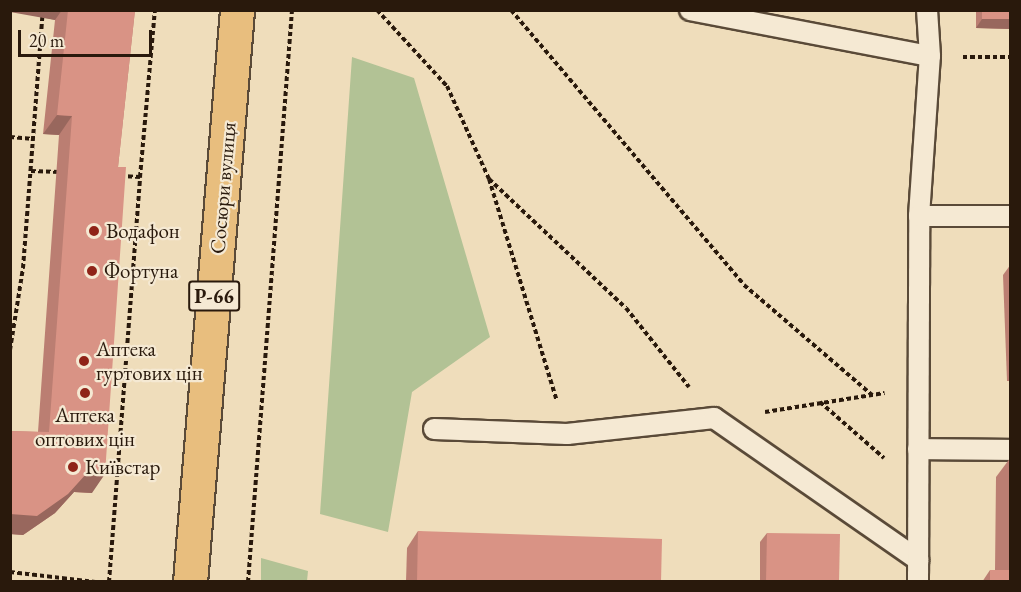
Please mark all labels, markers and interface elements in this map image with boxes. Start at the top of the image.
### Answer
scale bar [21,18,154,56]
text: 20 m [29,29,64,52]
street label: Сосюри вулиця [205,121,241,255]
place label: Водафон [106,218,180,244]
marker: Водафон [87,224,101,238]
place label: Фортуна [104,258,178,284]
marker: Фортуна [85,264,99,278]
road number: Р-66 [187,279,241,313]
place label: Аптека гуртових цін [96,336,203,386]
marker: Аптека гуртових цін [77,354,91,368]
marker: Аптека оптових цін [78,386,92,400]
place label: Аптека оптових цін [35,402,135,452]
place label: Київстар [85,454,160,480]
marker: Київстар [66,460,80,474]

